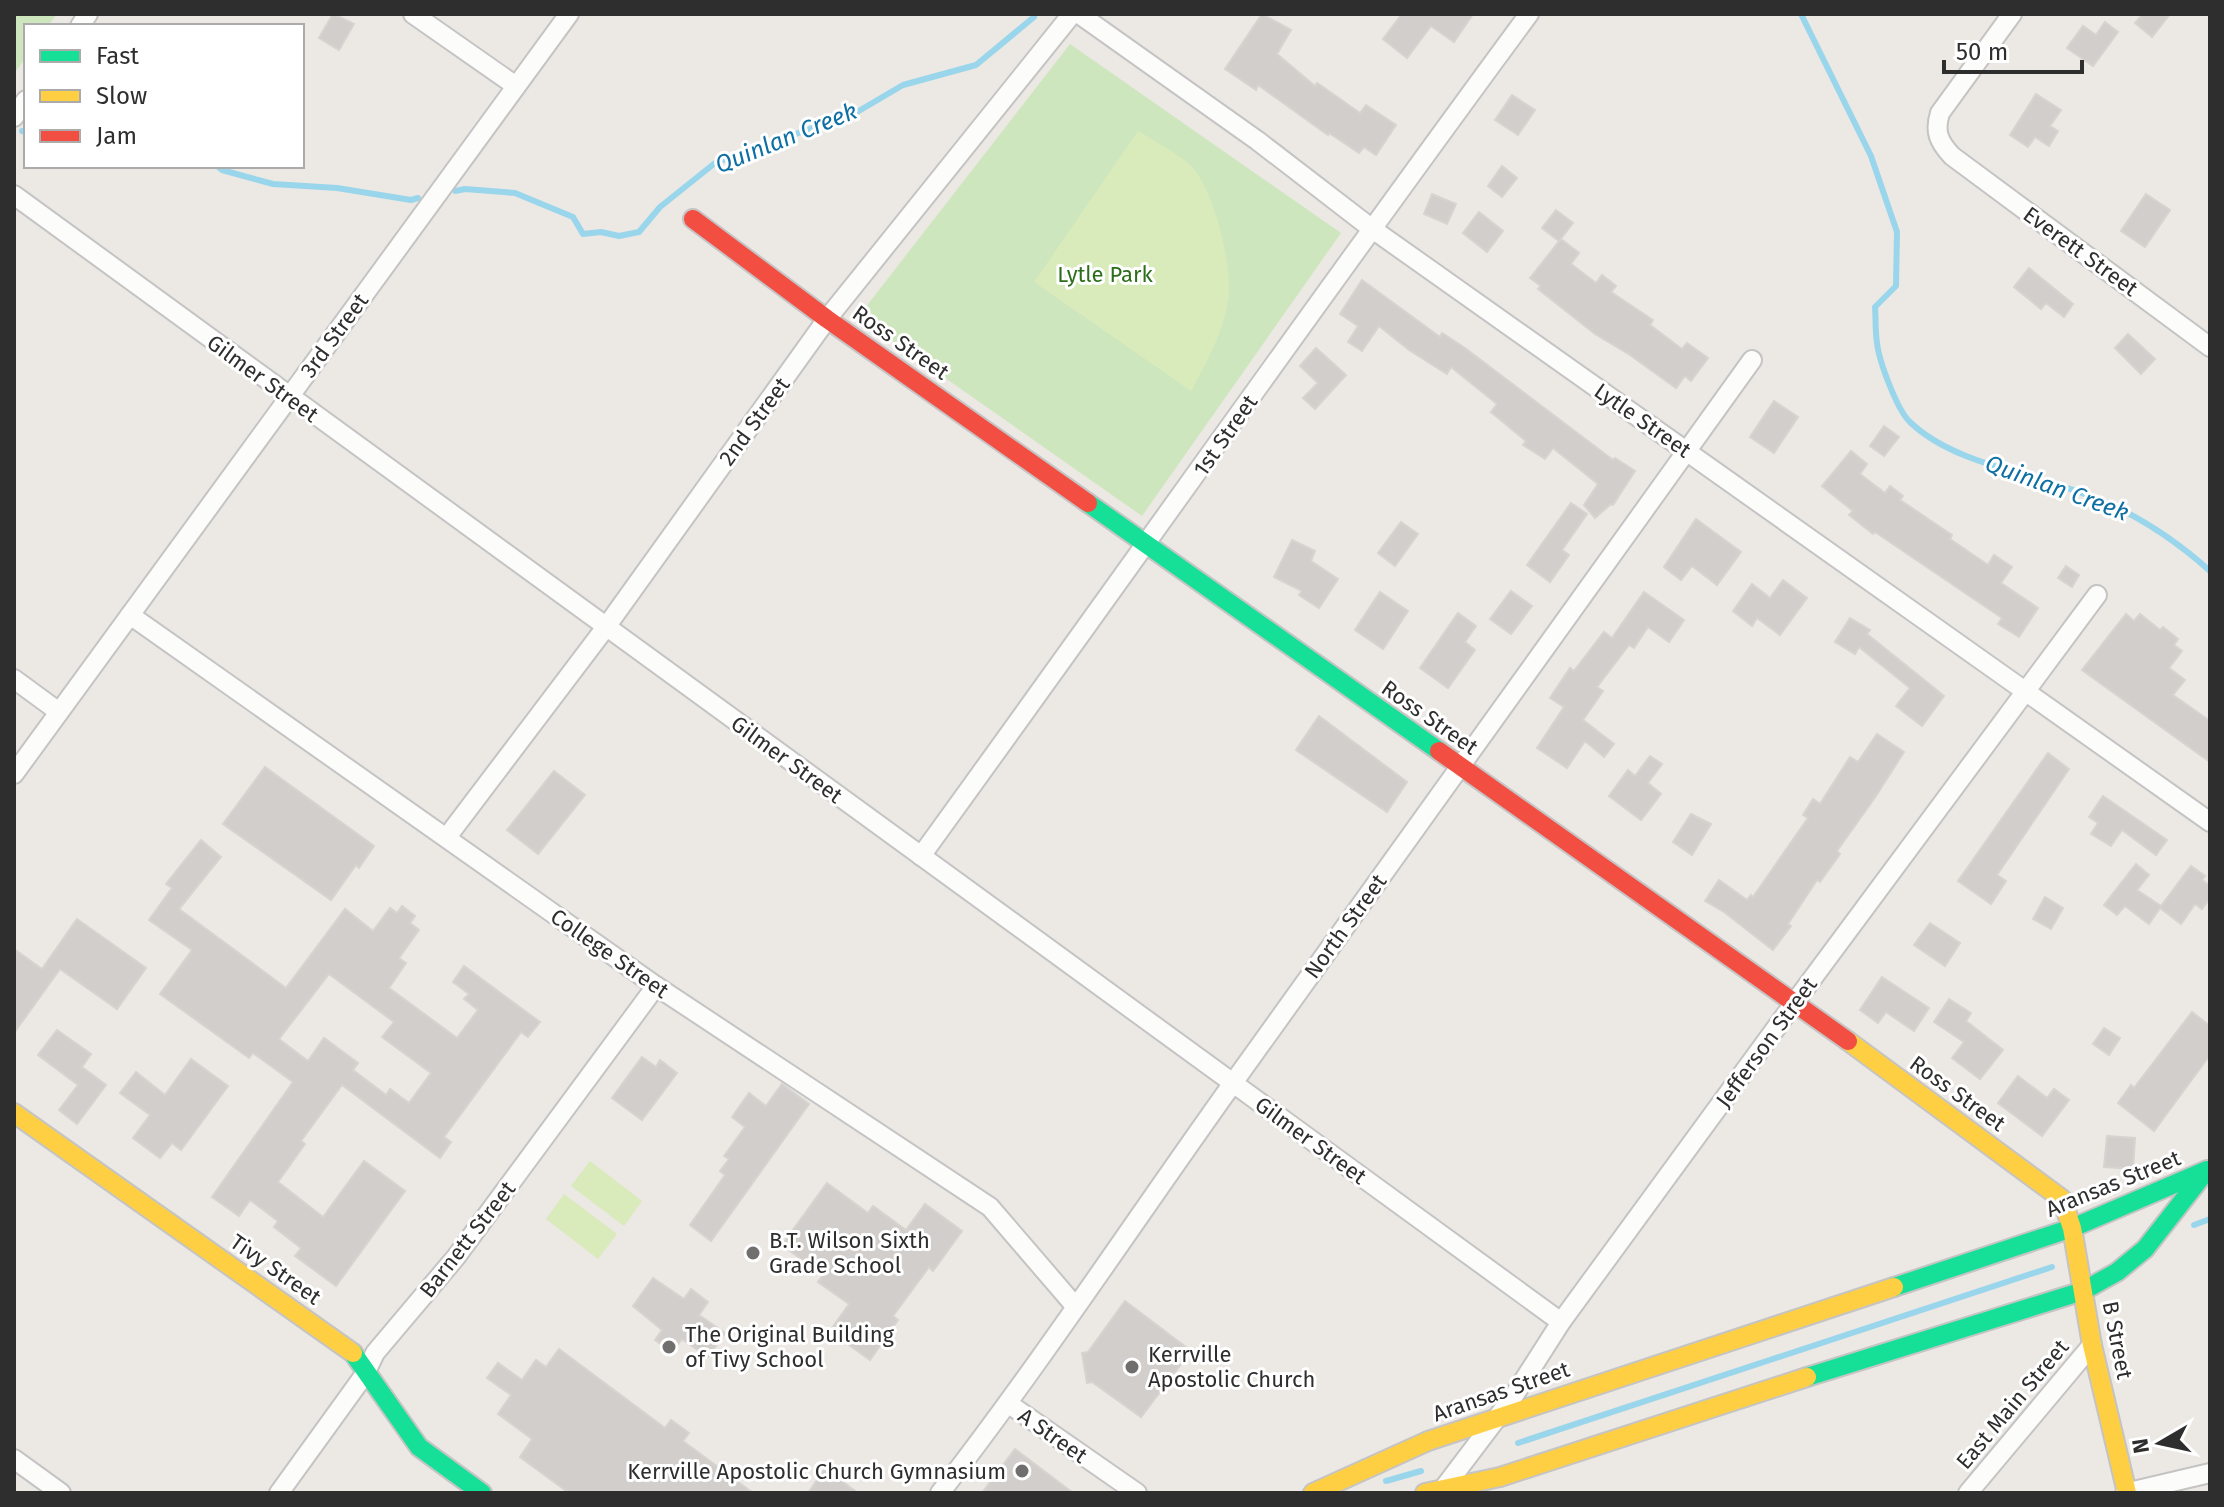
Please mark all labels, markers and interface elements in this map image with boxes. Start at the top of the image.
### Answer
legend [24,24,304,168]
scale bar [1944,24,2082,74]
text: 50 m [1956,38,2008,66]
text: Fast [96,42,139,70]
text: Slow [96,82,147,110]
water label: Quinlan Creek [711,97,861,179]
text: Jam [96,122,137,150]
street label: Everett Street [2018,201,2143,302]
park label: Lytle Park [1057,261,1153,288]
street label: 3rd Street [295,288,374,383]
street label: Ross Street [847,299,954,386]
street label: Gilmer Street [202,329,324,428]
street label: 2nd Street [713,372,795,471]
street label: Lytle Street [1589,377,1696,464]
street label: 1st Street [1188,389,1263,481]
water label: Quinlan Creek [1981,449,2133,527]
street label: Ross Street [1376,674,1483,761]
street label: Gilmer Street [726,710,848,809]
street label: North Street [1298,869,1392,984]
street label: College Street [545,903,674,1004]
street label: Jefferson Street [1710,972,1823,1113]
street label: Ross Street [1905,1050,2011,1137]
street label: Gilmer Street [1250,1091,1372,1190]
street label: Aransas Street [2042,1144,2184,1223]
street label: Barnett Street [414,1176,521,1303]
place label: B.T. Wilson Sixth Grade School [769,1227,930,1279]
street label: Tivy Street [225,1228,326,1311]
marker: B.T. Wilson Sixth Grade School [744,1244,762,1262]
street label: B Street [2097,1299,2138,1381]
place label: The Original Building of Tivy School [685,1321,895,1373]
street label: East Main Street [1950,1334,2075,1475]
marker: The Original Building of Tivy School [660,1338,678,1356]
place label: Kerrville Apostolic Church [1148,1341,1315,1393]
street label: Aransas Street [1429,1355,1573,1427]
marker: Kerrville Apostolic Church [1123,1358,1141,1376]
street label: A Street [1013,1402,1092,1469]
north arrow [2120,1403,2200,1483]
text: N [2126,1437,2155,1455]
place label: Kerrville Apostolic Church Gymnasium [627,1458,1006,1485]
marker: Kerrville Apostolic Church Gymnasium [1013,1462,1031,1480]

